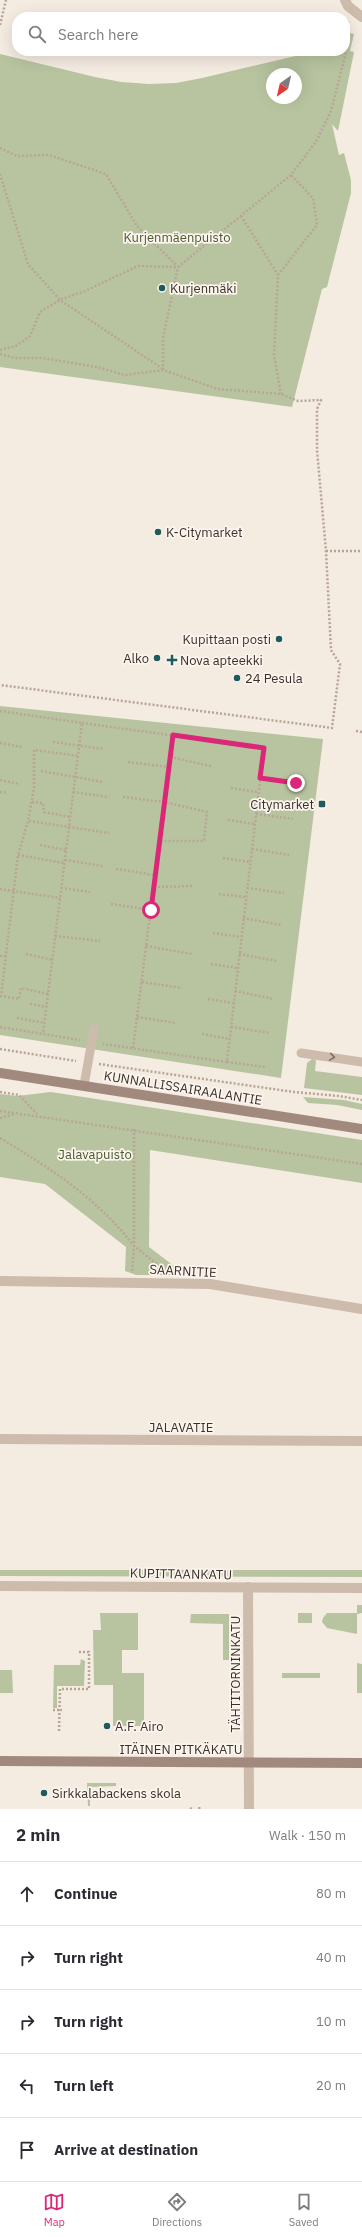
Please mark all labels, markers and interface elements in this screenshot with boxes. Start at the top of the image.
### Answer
search box [12,12,350,56]
icon: search [26,23,48,45]
text: Search here [58,25,138,44]
north arrow [266,68,302,104]
park label: Kurjenmäenpuisto [123,229,231,246]
place label: Kurjenmäki [170,280,236,297]
marker: Kurjenmäki [157,283,167,293]
place label: K-Citymarket [166,524,243,541]
marker: K-Citymarket [153,527,163,537]
place label: Kupittaan posti [182,631,271,648]
marker: Kupittaan posti [274,634,284,644]
place label: Alko [123,650,149,667]
place label: Nova apteekki [180,652,263,669]
marker: Alko [152,653,162,663]
marker: Nova apteekki [167,655,177,665]
place label: 24 Pesula [245,670,303,687]
marker: 24 Pesula [232,673,242,683]
route end [287,774,305,792]
place label: Citymarket [250,796,314,813]
marker: Citymarket [317,799,327,809]
route start [142,901,160,919]
one-way arrow [329,1052,335,1061]
street label: KUNNALLISSAIRAALANTIE [103,1067,263,1109]
park label: Jalavapuisto [58,1146,132,1163]
street label: SAARNITIE [149,1261,217,1281]
street label: JALAVATIE [149,1419,213,1436]
street label: KUPITTAANKATU [130,1565,232,1583]
street label: TÄHTITORNINKATU [227,1616,244,1732]
place label: A.F. Airo [115,1718,163,1735]
marker: A.F. Airo [102,1721,112,1731]
street label: ITÄINEN PITKÄKATU [119,1741,243,1758]
place label: Sirkkalabackens skola [52,1785,181,1802]
marker: Sirkkalabackens skola [39,1788,49,1798]
text: 2 min [16,1824,60,1846]
text: Walk · 150 m [269,1827,346,1844]
icon: ahead [16,1883,38,1905]
text: Continue [54,1884,118,1903]
text: 80 m [316,1885,346,1902]
icon: right [16,1947,38,1969]
text: Turn right [54,1948,123,1967]
text: 40 m [316,1949,346,1966]
icon: right [16,2011,38,2033]
text: Turn right [54,2012,123,2031]
text: 10 m [316,2013,346,2030]
icon: left [16,2075,38,2097]
text: Turn left [54,2076,114,2095]
text: 20 m [316,2077,346,2094]
icon: arrive [16,2139,38,2161]
text: Arrive at destination [54,2140,198,2159]
tab: Map [43,2191,65,2229]
tab: Directions [152,2191,202,2229]
tab: Saved [289,2191,319,2229]

